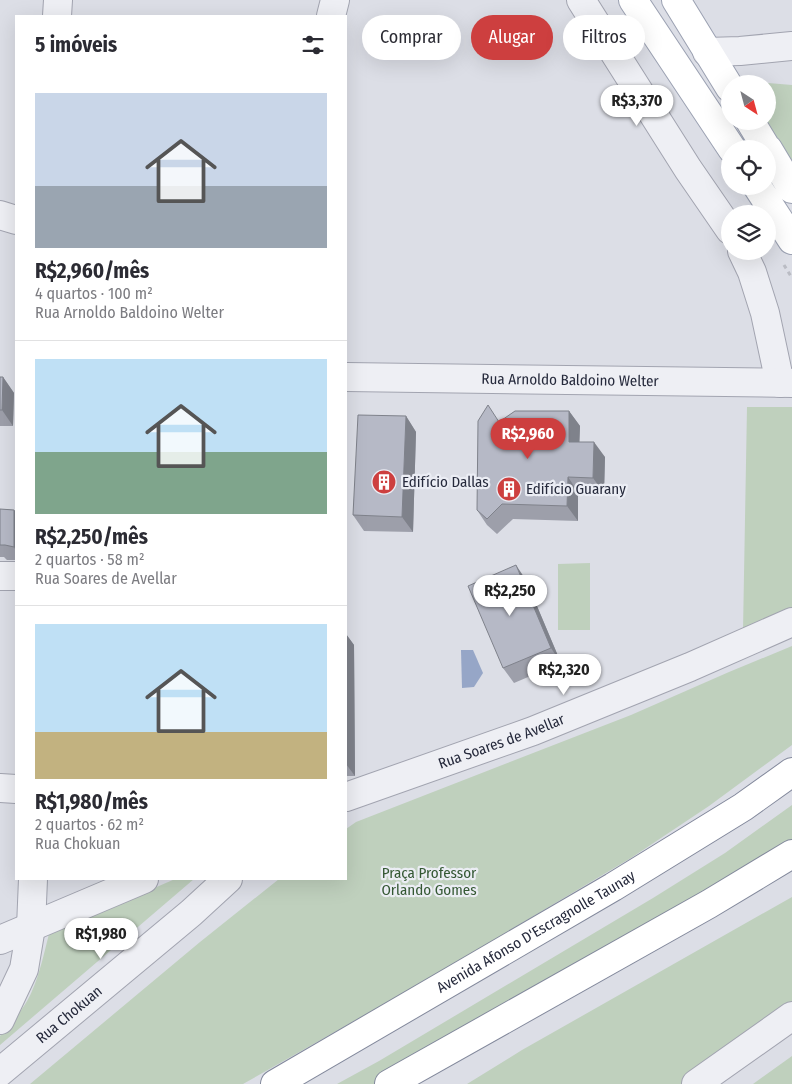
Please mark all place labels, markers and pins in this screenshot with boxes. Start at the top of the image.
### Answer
pin: R$3,370 [591,84,683,127]
pin: R$2,960 [482,418,574,460]
building icon: Edifício Dallas [371,469,397,495]
place label: Edifício Dallas [402,473,489,491]
building icon: Edifício Guarany [496,476,522,502]
place label: Edifício Guarany [526,480,626,498]
pin: R$2,250 [464,574,556,617]
pin: R$2,320 [518,654,610,696]
pin: R$1,980 [55,918,147,960]

